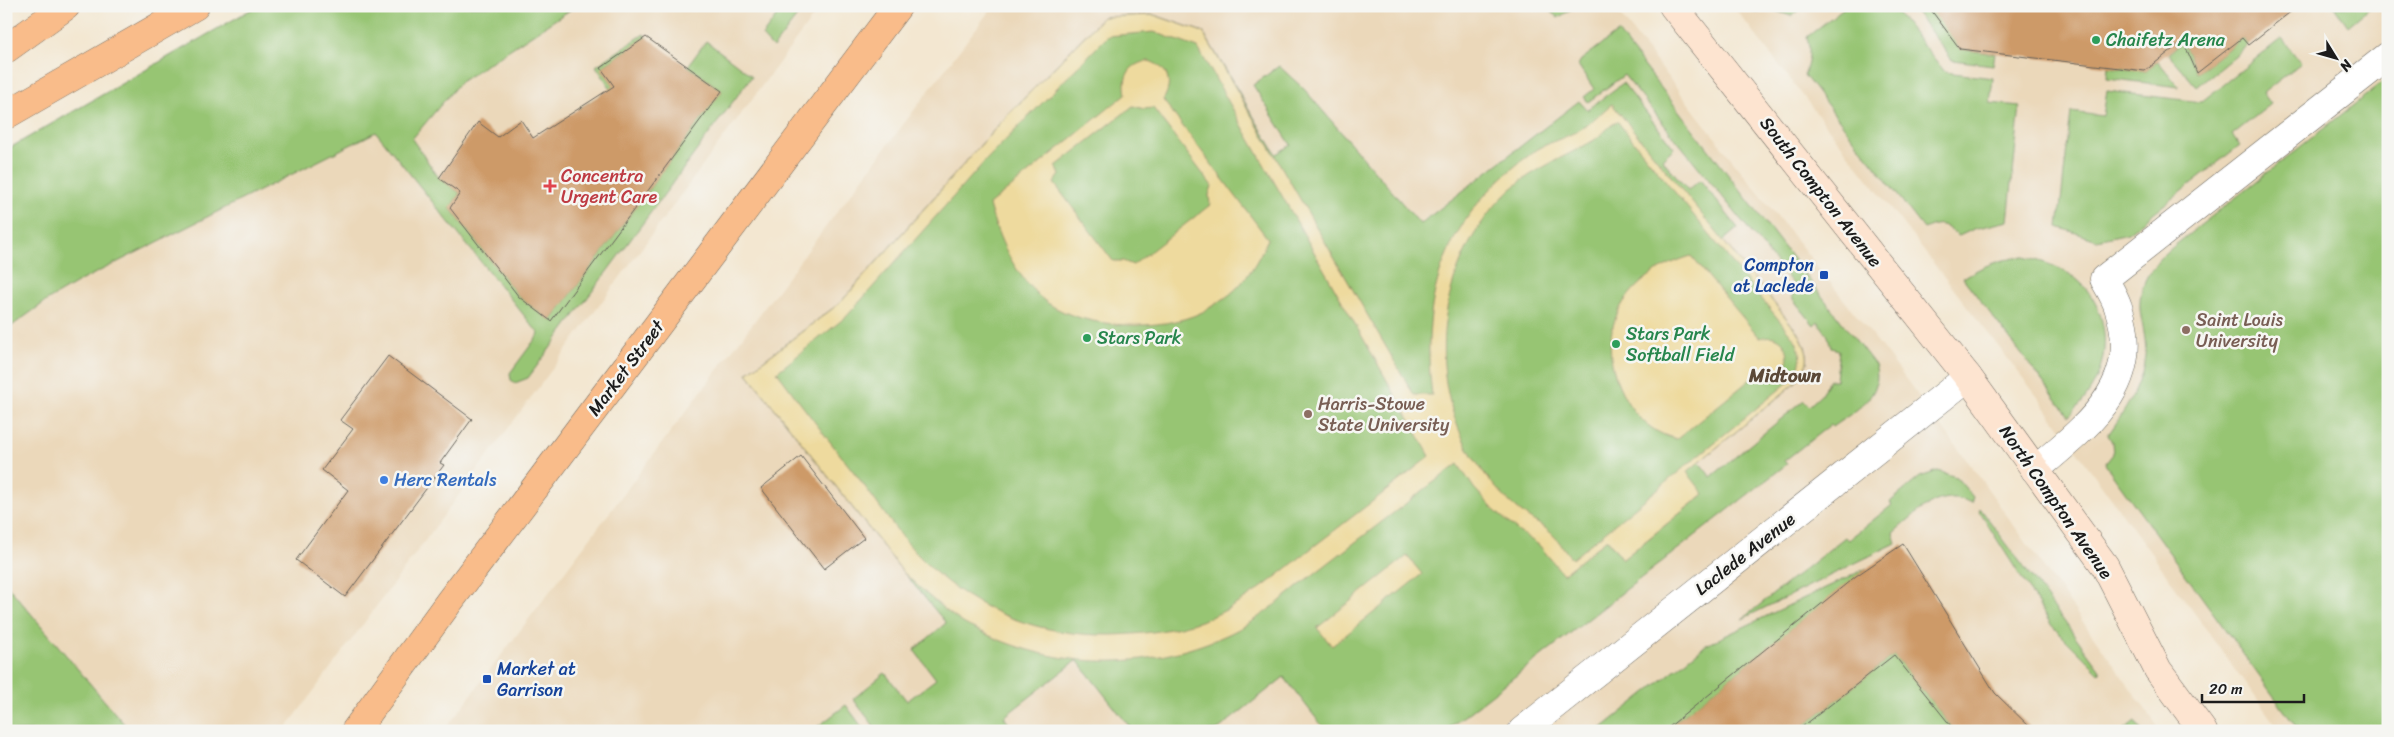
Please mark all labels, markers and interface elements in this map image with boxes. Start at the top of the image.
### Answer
place label: Chaifetz Arena [2106,24,2226,56]
north arrow [2312,32,2362,82]
marker: Chaifetz Arena [2090,34,2102,46]
text: N [2333,53,2359,77]
street label: South Compton Avenue [1751,109,1891,275]
place label: Concentra Urgent Care [561,160,658,213]
marker: Concentra Urgent Care [543,179,557,193]
place label: Compton at Laclede [1734,249,1814,302]
marker: Compton at Laclede [1818,269,1830,281]
place label: Saint Louis University [2196,304,2283,357]
street label: Market Street [579,312,673,423]
place label: Stars Park Softball Field [1626,318,1736,371]
place label: Stars Park [1097,322,1182,354]
marker: Saint Louis University [2180,324,2192,336]
marker: Stars Park [1081,332,1093,344]
marker: Stars Park Softball Field [1610,338,1622,350]
district label: Midtown [1748,359,1822,392]
place label: Harris-Stowe State University [1318,388,1450,441]
marker: Harris-Stowe State University [1302,408,1314,420]
street label: North Compton Avenue [1990,418,2122,586]
place label: Herc Rentals [394,464,497,496]
marker: Herc Rentals [378,474,390,486]
street label: Laclede Avenue [1687,504,1803,604]
place label: Market at Garrison [497,653,576,706]
scale bar [2202,672,2304,704]
marker: Market at Garrison [481,673,493,685]
text: 20 m [2209,676,2243,702]

